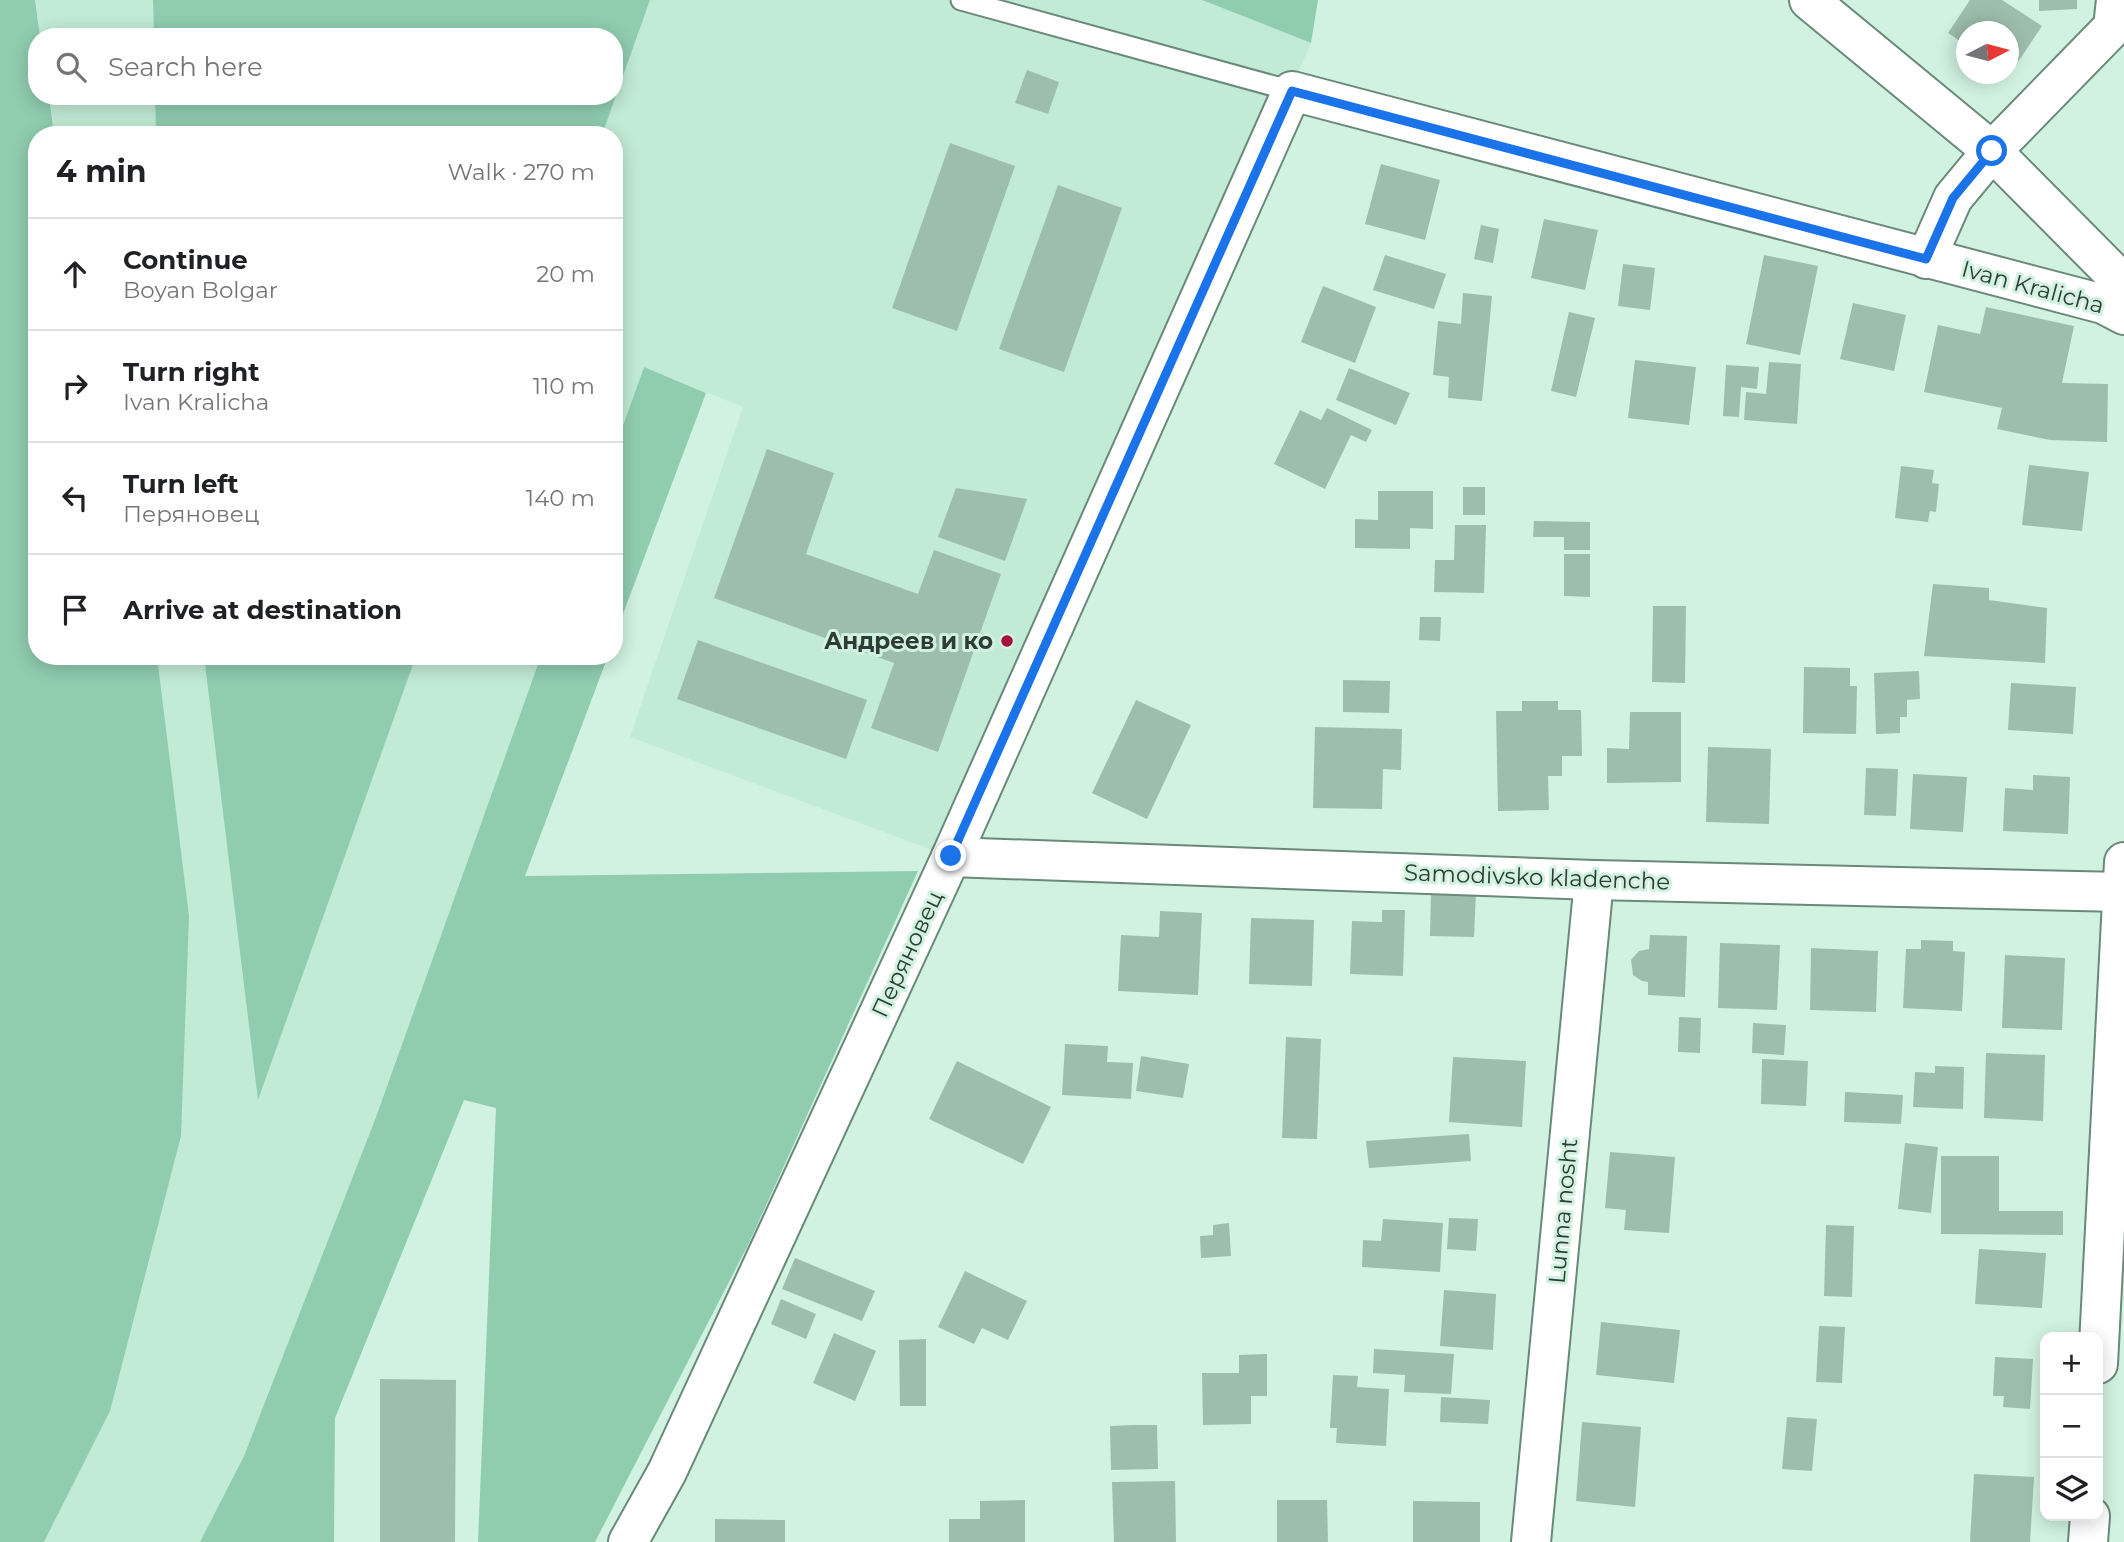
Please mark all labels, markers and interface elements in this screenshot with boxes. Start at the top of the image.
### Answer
north arrow [1956,21,2019,84]
search box [28,28,623,105]
icon: search [52,48,90,86]
text: Search here [108,51,263,83]
route start [1976,135,2007,166]
text: 4 min [56,153,146,190]
text: Walk · 270 m [448,158,595,186]
text: Continue [123,244,248,276]
icon: ahead [56,255,94,293]
street label: Ivan Kralicha [1959,255,2107,319]
text: 20 m [536,260,595,288]
text: Boyan Bolgar [123,276,278,304]
text: Turn right [123,356,259,388]
icon: right [56,367,94,405]
text: 110 m [533,372,595,400]
text: Ivan Kralicha [123,388,269,416]
text: Turn left [123,468,239,500]
icon: left [56,479,94,517]
text: 140 m [526,484,595,512]
text: Перяновец [123,500,260,528]
icon: arrive [56,591,94,629]
text: Arrive at destination [123,594,402,626]
place label: Андреев и ко [824,627,993,655]
marker: Андреев и ко [999,633,1015,649]
route end [935,840,966,871]
street label: Samodivsko kladenche [1403,858,1671,896]
street label: Перяновец [865,886,949,1022]
street label: Lunna nosht [1543,1137,1583,1285]
map controls [2040,1332,2103,1521]
button: + [2040,1332,2103,1395]
button: − [2040,1395,2103,1458]
button: layers [2040,1458,2103,1521]

